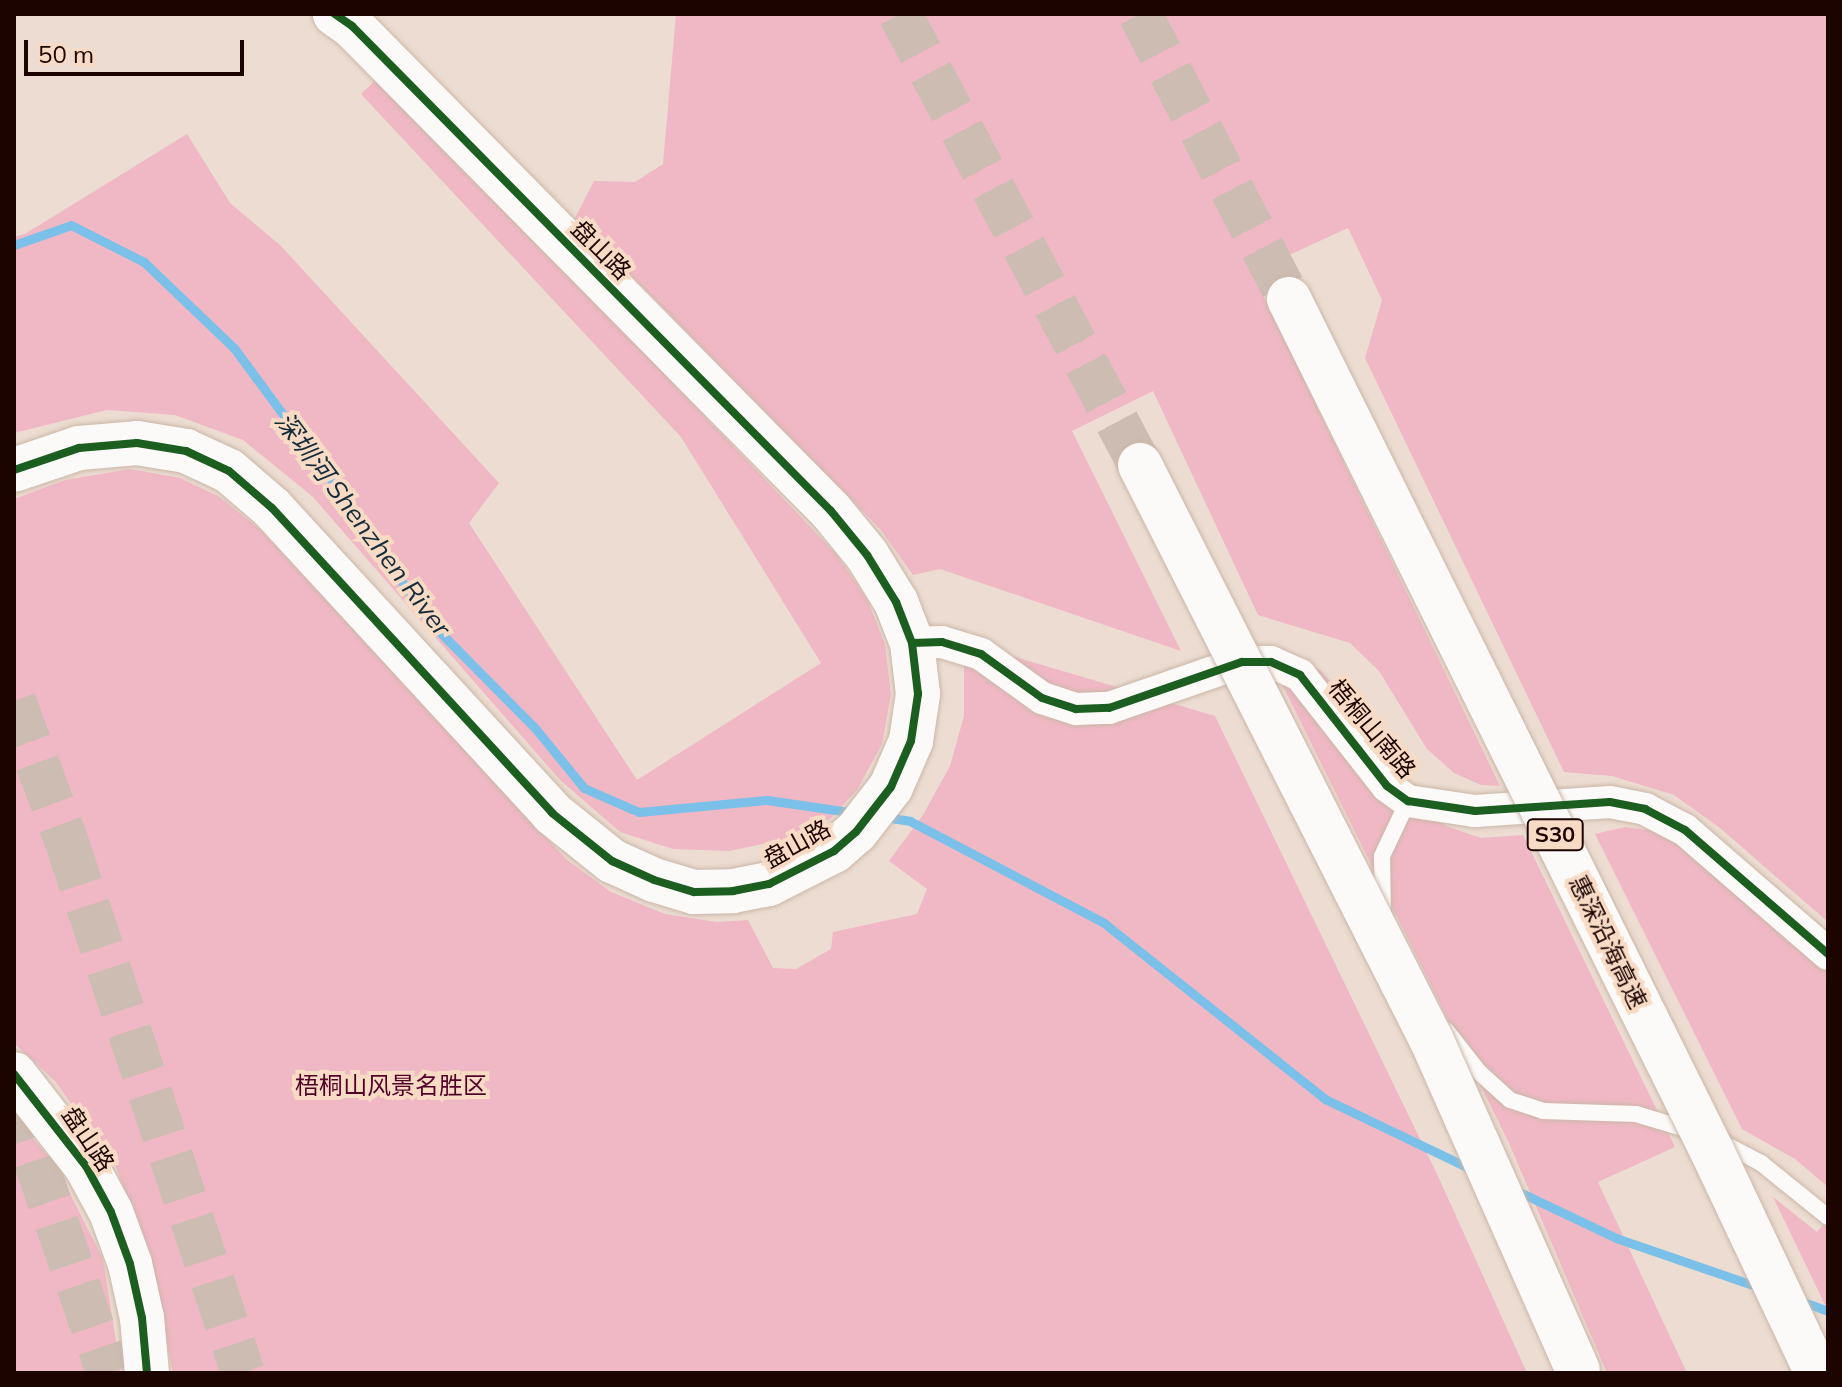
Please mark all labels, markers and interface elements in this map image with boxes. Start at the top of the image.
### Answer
scale bar [28,24,248,74]
text: 50 m [38,39,94,69]
street label: 盘山路 [565,214,637,286]
water label: 深圳河 Shenzhen River [269,406,457,642]
street label: 梧桐山南路 [1322,674,1422,784]
street label: 盘山路 [759,814,835,874]
road number: S30 [1525,817,1585,853]
street label: 惠深沿海高速 [1563,871,1653,1013]
park label: 梧桐山风景名胜区 [295,1072,487,1100]
street label: 盘山路 [56,1101,120,1177]

